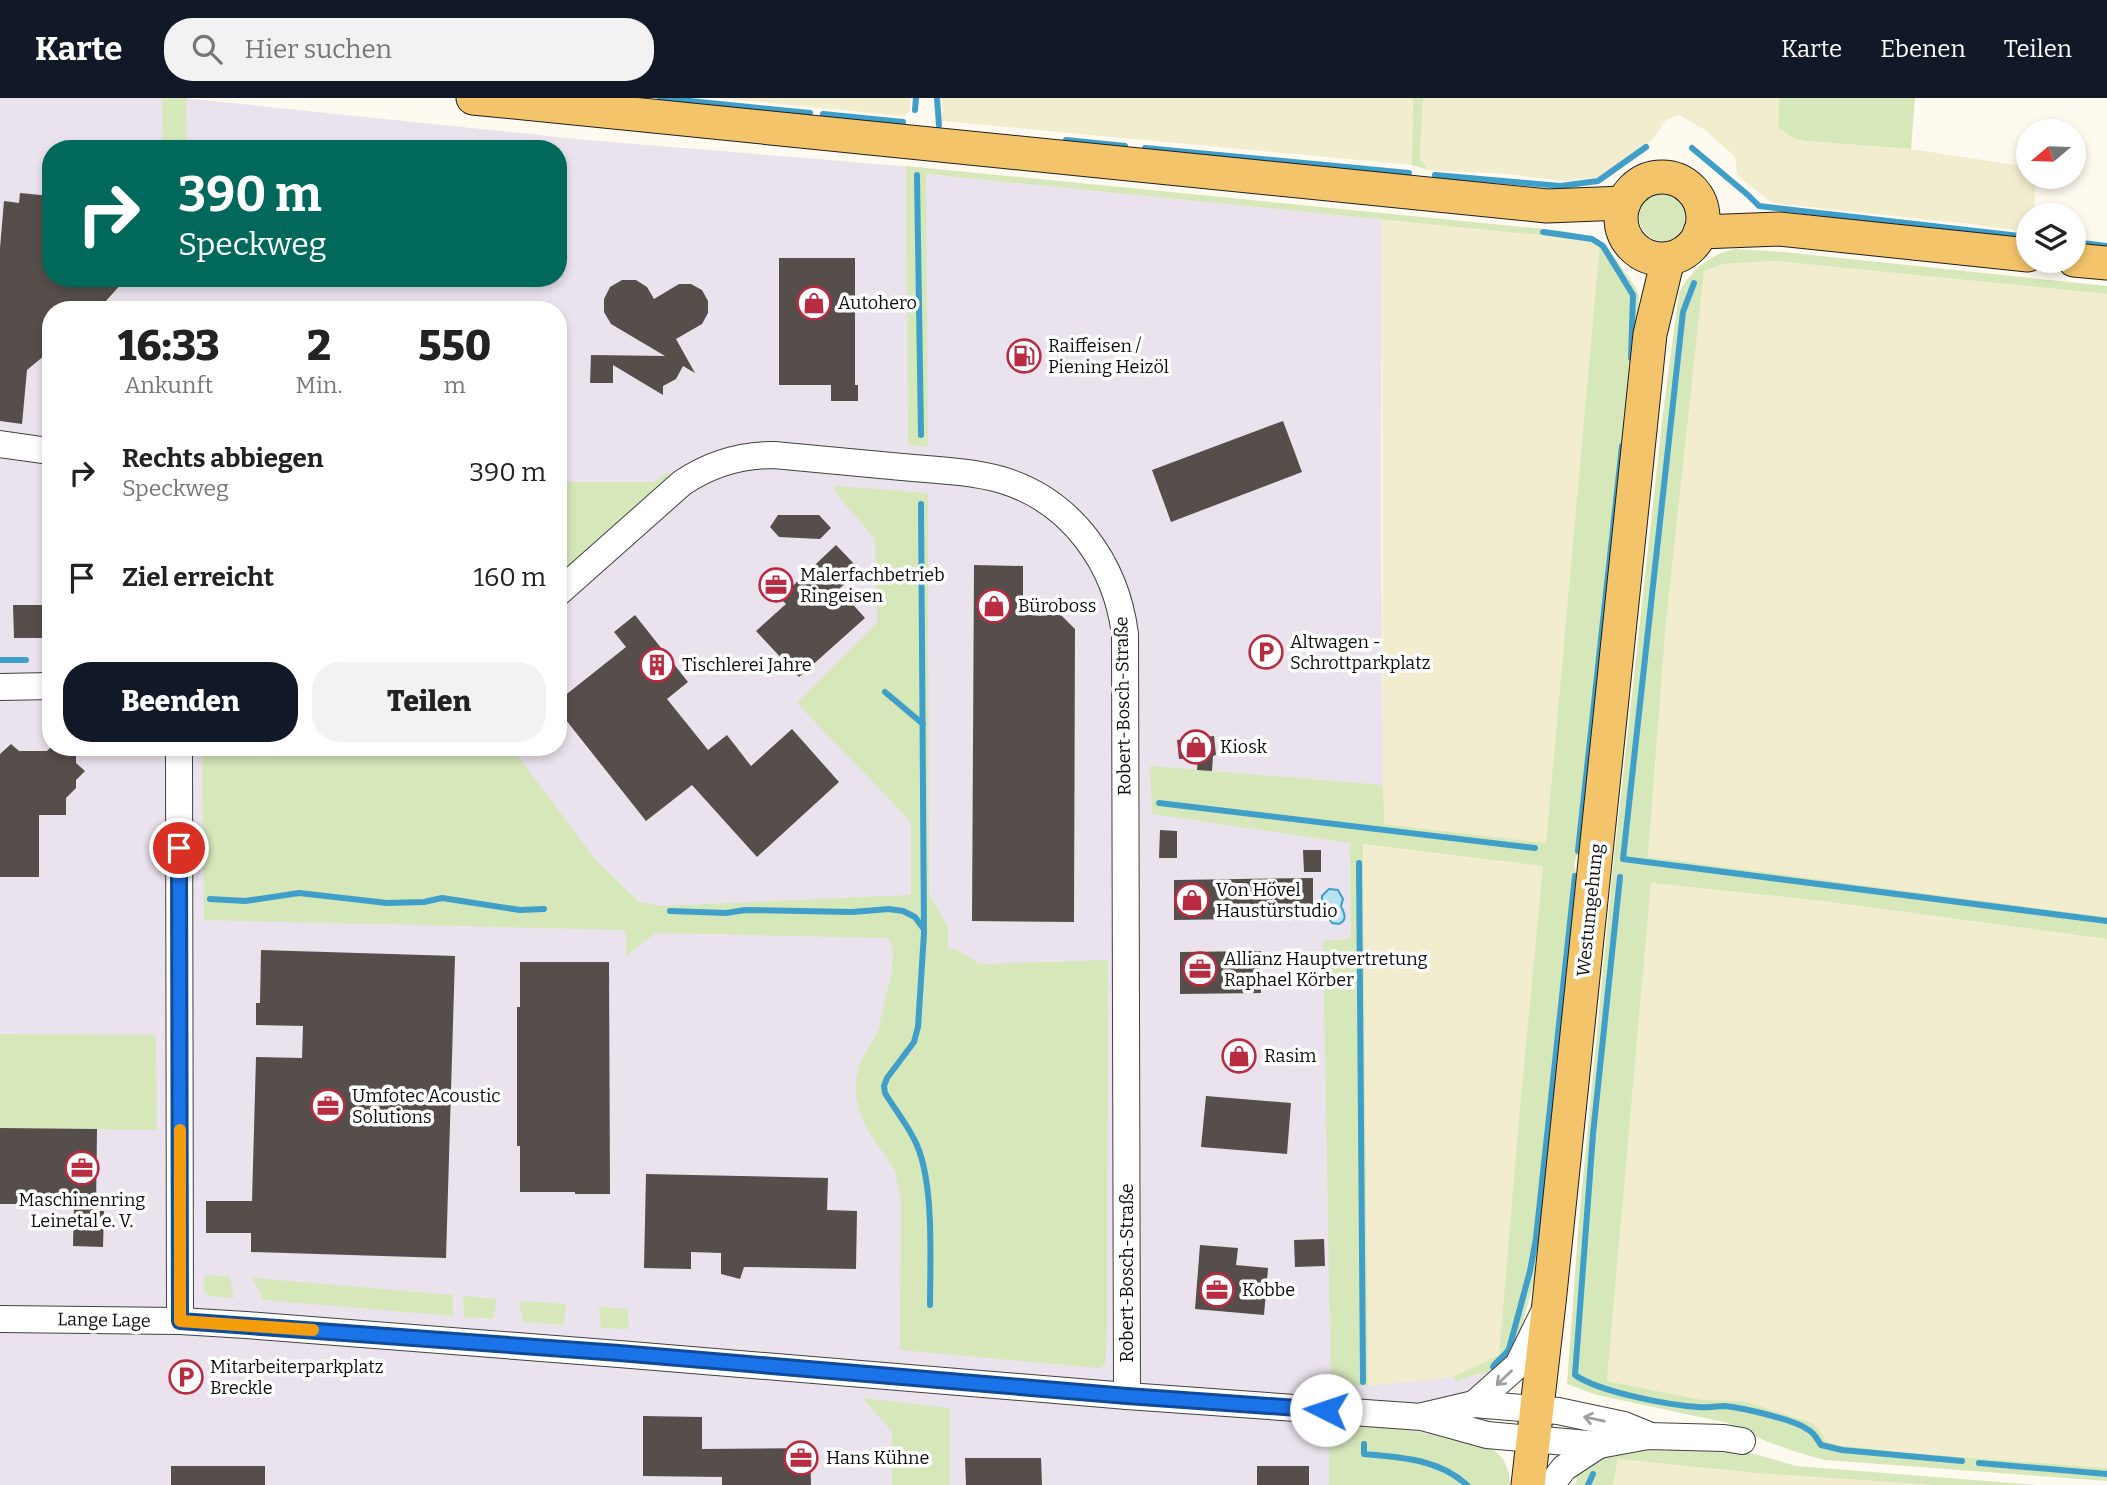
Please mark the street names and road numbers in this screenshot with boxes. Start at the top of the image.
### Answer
street label: Robert-Bosch-Straße [1110,616,1136,796]
street label: Westumgehung [1572,842,1608,978]
street label: Robert-Bosch-Straße [1116,1183,1138,1363]
street label: Lange Lage [57,1308,151,1332]

